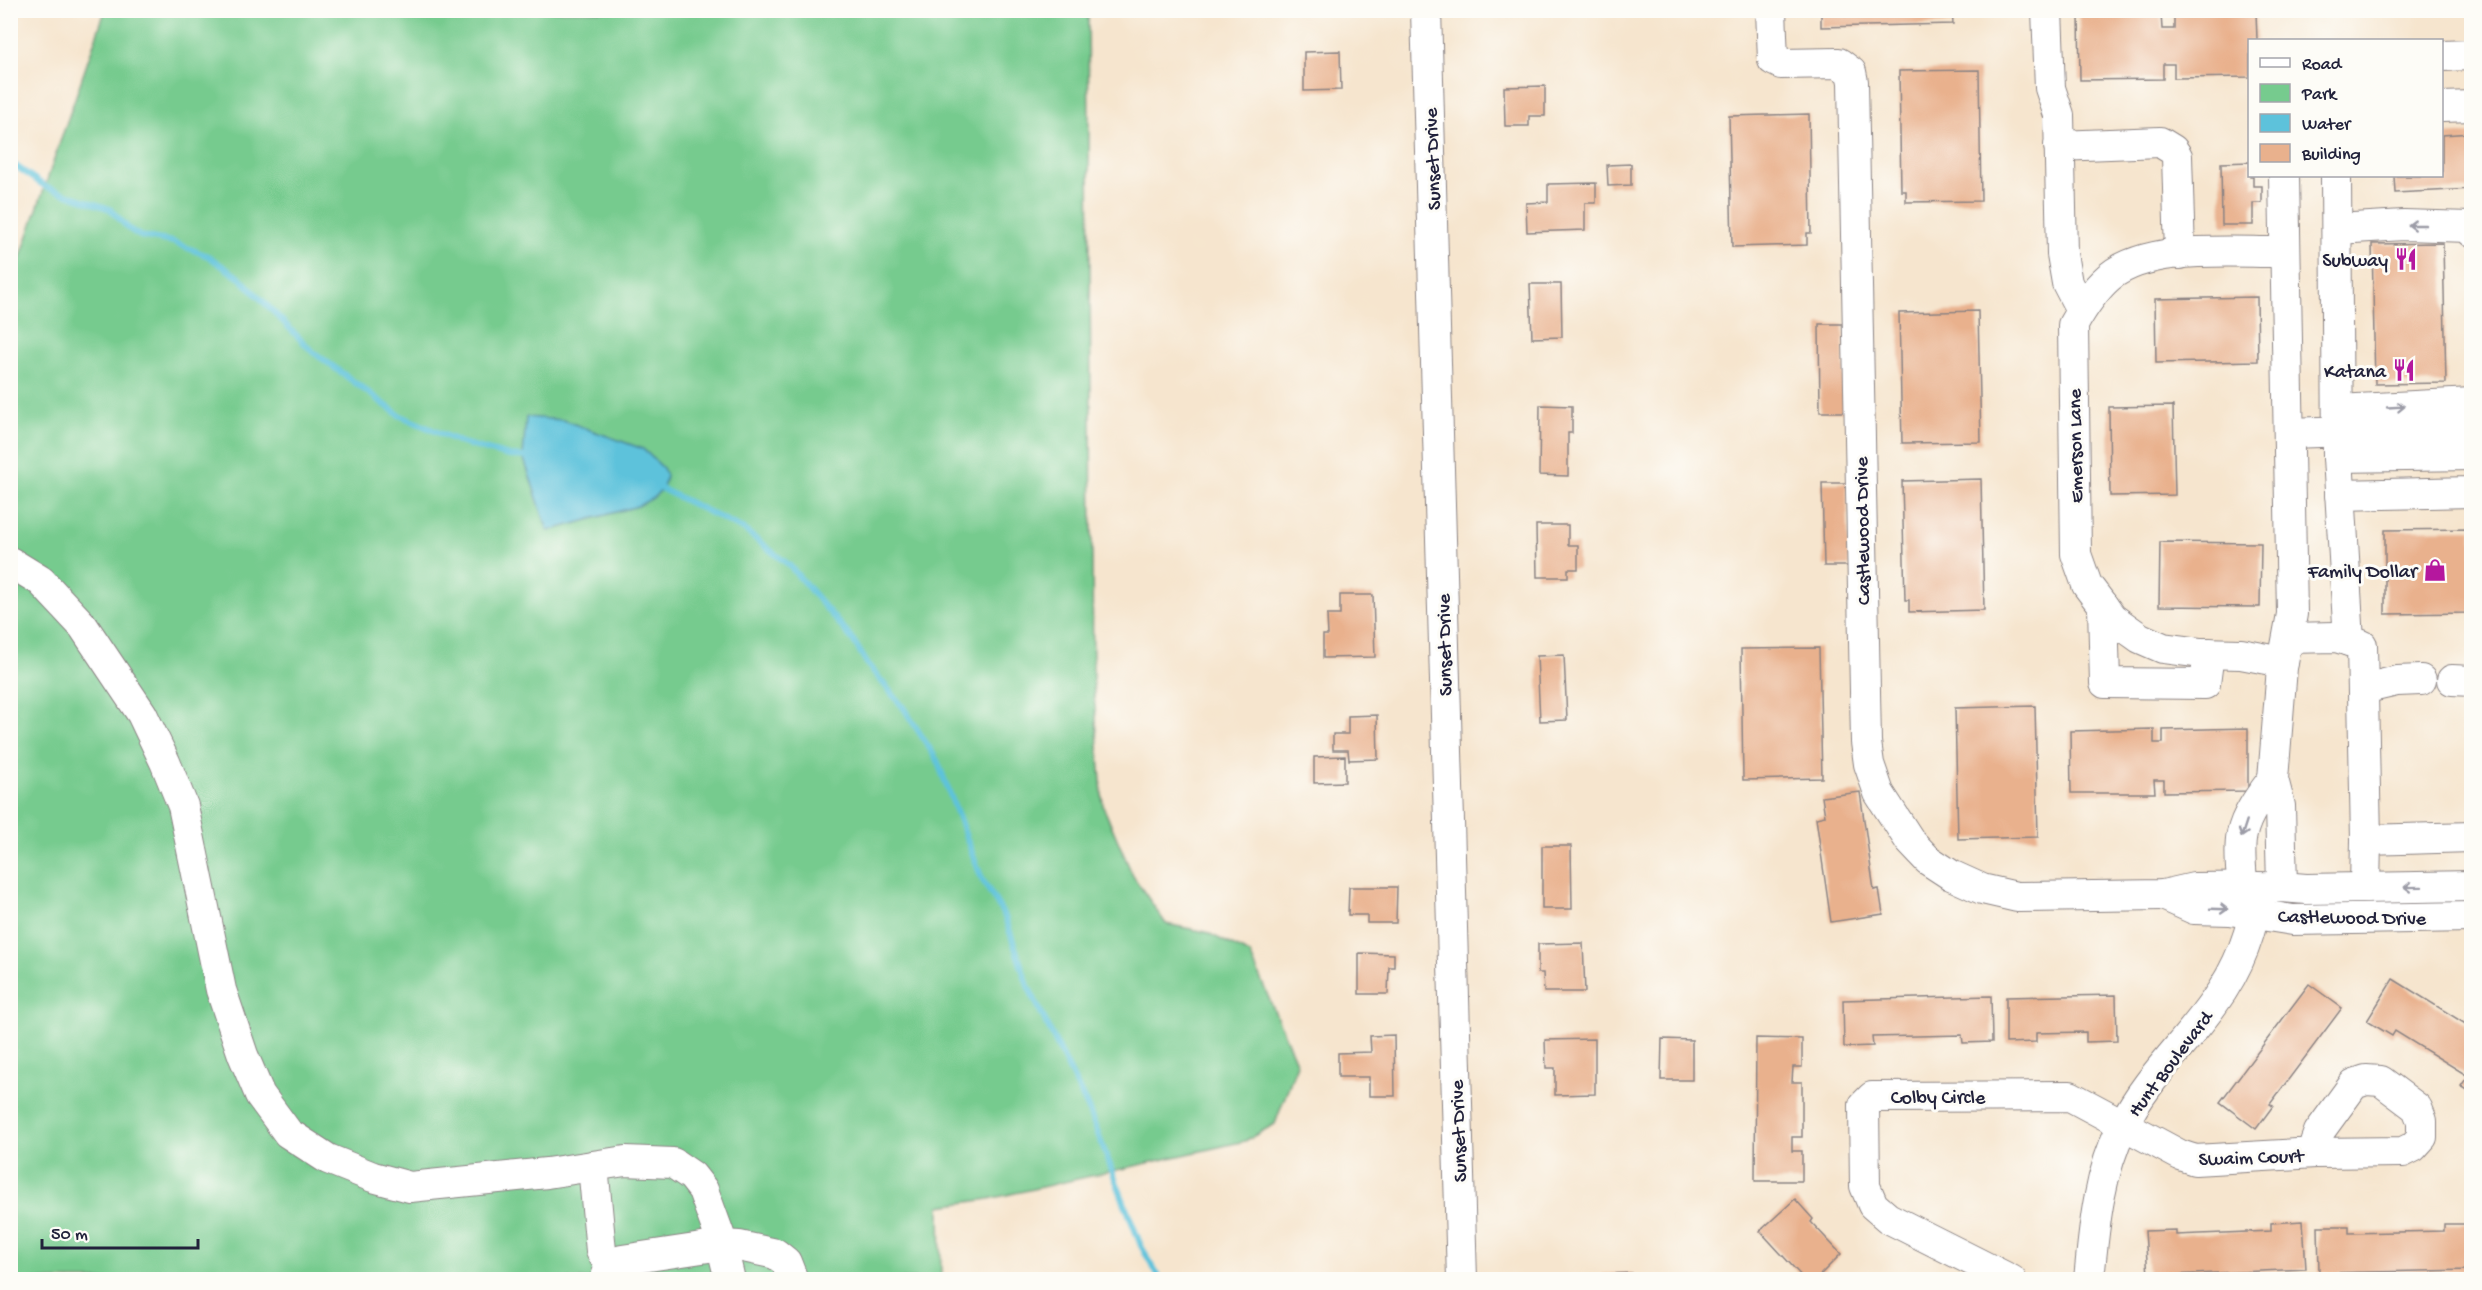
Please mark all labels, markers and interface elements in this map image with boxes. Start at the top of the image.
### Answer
legend [2248,39,2443,177]
text: Road [2302,55,2343,76]
text: Park [2301,85,2338,106]
street label: Sunset Drive [1421,107,1448,210]
text: Water [2302,115,2352,136]
text: Building [2301,145,2361,166]
one-way arrow [2408,219,2428,231]
restaurant icon: Subway [2393,246,2419,272]
place label: Subway [2322,251,2388,274]
restaurant icon: Katana [2391,357,2417,383]
place label: Katana [2324,362,2387,385]
street label: Emerson Lane [2065,388,2090,503]
one-way arrow [2386,401,2406,412]
street label: Castlewood Drive [1852,456,1877,605]
shop icon: Family Dollar [2422,557,2448,583]
place label: Family Dollar [2307,562,2419,585]
street label: Sunset Drive [1434,593,1459,696]
one-way arrow [2238,819,2249,838]
one-way arrow [2404,882,2424,893]
one-way arrow [2208,904,2228,915]
street label: Castlewood Drive [2277,907,2427,932]
street label: Hunt Boulevard [2125,1006,2220,1123]
street label: Sunset Drive [1447,1079,1474,1182]
street label: Colby Circle [1891,1088,1986,1111]
street label: Swaim Court [2198,1146,2306,1173]
scale bar [42,1212,198,1250]
text: 50 m [51,1225,88,1246]

